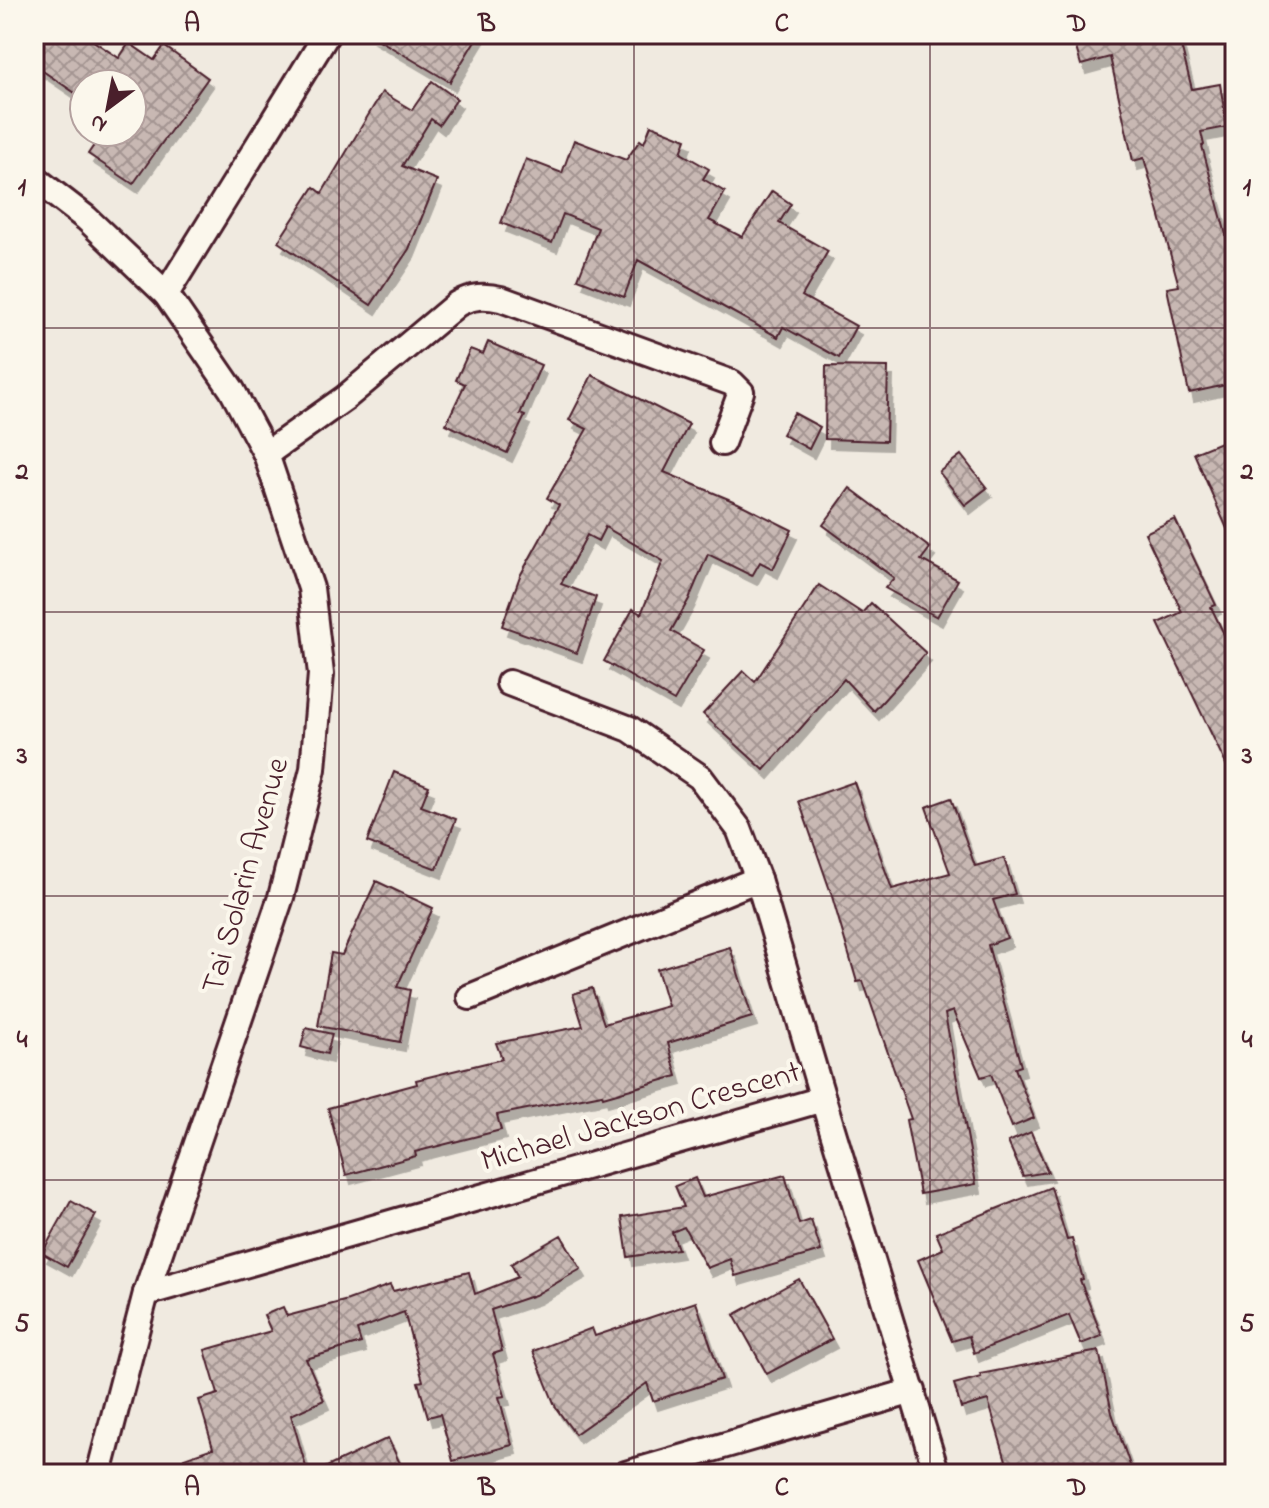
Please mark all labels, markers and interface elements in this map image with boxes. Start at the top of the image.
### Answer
text: A [184,6,200,44]
text: B [477,6,496,44]
text: C [775,6,789,44]
text: D [1066,6,1087,44]
north arrow [68,68,148,148]
text: N [84,105,114,140]
text: 1 [18,170,27,208]
text: 1 [1243,170,1252,208]
text: 2 [15,454,29,492]
text: 2 [1240,454,1254,492]
text: 3 [16,738,28,776]
text: 3 [1241,738,1253,776]
street label: Tai Solarin Avenue [191,752,303,999]
text: 4 [17,1022,28,1060]
text: 4 [1242,1022,1253,1060]
street label: Michael Jackson Crescent [476,1050,807,1186]
text: 5 [15,1306,30,1344]
text: 5 [1240,1306,1255,1344]
text: A [184,1470,200,1508]
text: B [477,1470,496,1508]
text: C [775,1470,789,1508]
text: D [1066,1470,1087,1508]

